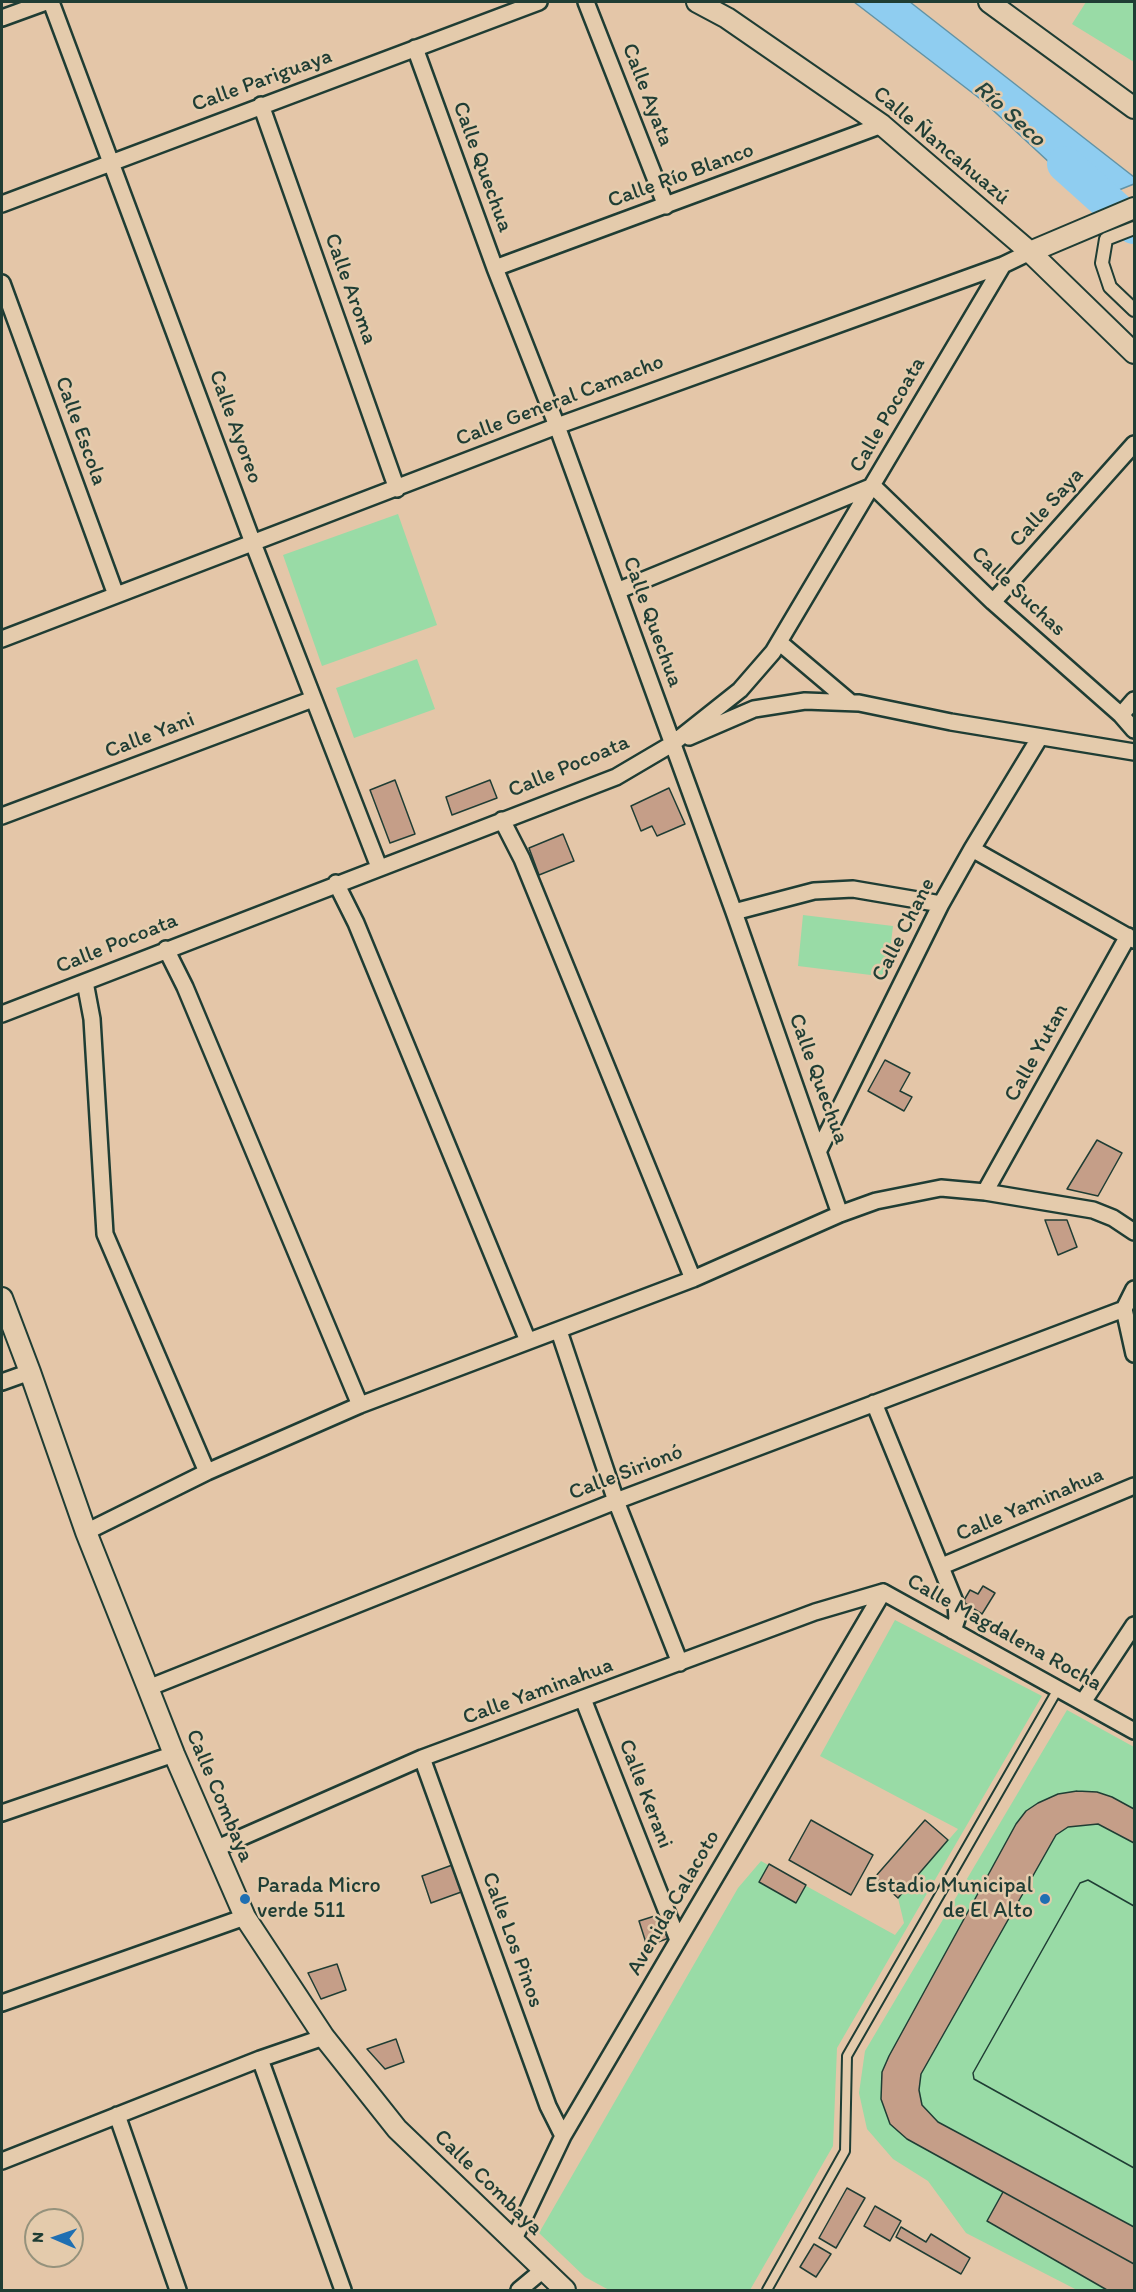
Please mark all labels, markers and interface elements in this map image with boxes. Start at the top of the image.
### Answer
street label: Calle Ayata [615,40,679,150]
street label: Calle Pariguaya [188,43,336,119]
water label: Río Seco [967,74,1051,154]
street label: Calle Ñancahuazú [867,81,1015,211]
street label: Calle Quechua [446,98,518,236]
street label: Calle Río Blanco [604,137,758,215]
street label: Calle Aroma [318,230,382,348]
street label: Calle General Camacho [452,349,668,453]
street label: Calle Pocoata [844,352,932,478]
street label: Calle Ayoreo [202,367,268,487]
street label: Calle Escola [48,373,112,489]
street label: Calle Saya [1004,463,1090,553]
street label: Calle Suchas [965,541,1071,643]
street label: Calle Quechua [616,553,688,691]
street label: Calle Yani [101,707,199,765]
street label: Calle Pocoata [504,730,634,804]
street label: Calle Chane [867,874,941,986]
street label: Calle Pocoata [52,908,182,980]
street label: Calle Yutan [999,999,1075,1107]
street label: Calle Quechua [782,1010,854,1148]
street label: Calle Sirionó [565,1439,687,1507]
street label: Calle Yaminahua [952,1462,1108,1548]
street label: Calle Magdalena Rocha [902,1568,1106,1698]
street label: Calle Yaminahua [459,1653,617,1731]
street label: Calle Combaya [179,1726,259,1866]
street label: Calle Kerani [612,1736,678,1852]
street label: Avenida Calacoto [622,1826,726,1980]
street label: Calle Los Pinos [475,1869,549,2011]
place label: Parada Micro verde 511 [257,1873,381,1924]
place label: Estadio Municipal de El Alto [865,1873,1033,1924]
marker: Parada Micro verde 511 [238,1892,252,1906]
marker: Estadio Municipal de El Alto [1038,1892,1052,1906]
street label: Calle Combaya [428,2124,548,2242]
north arrow [24,2208,84,2268]
text: N [28,2232,47,2243]

